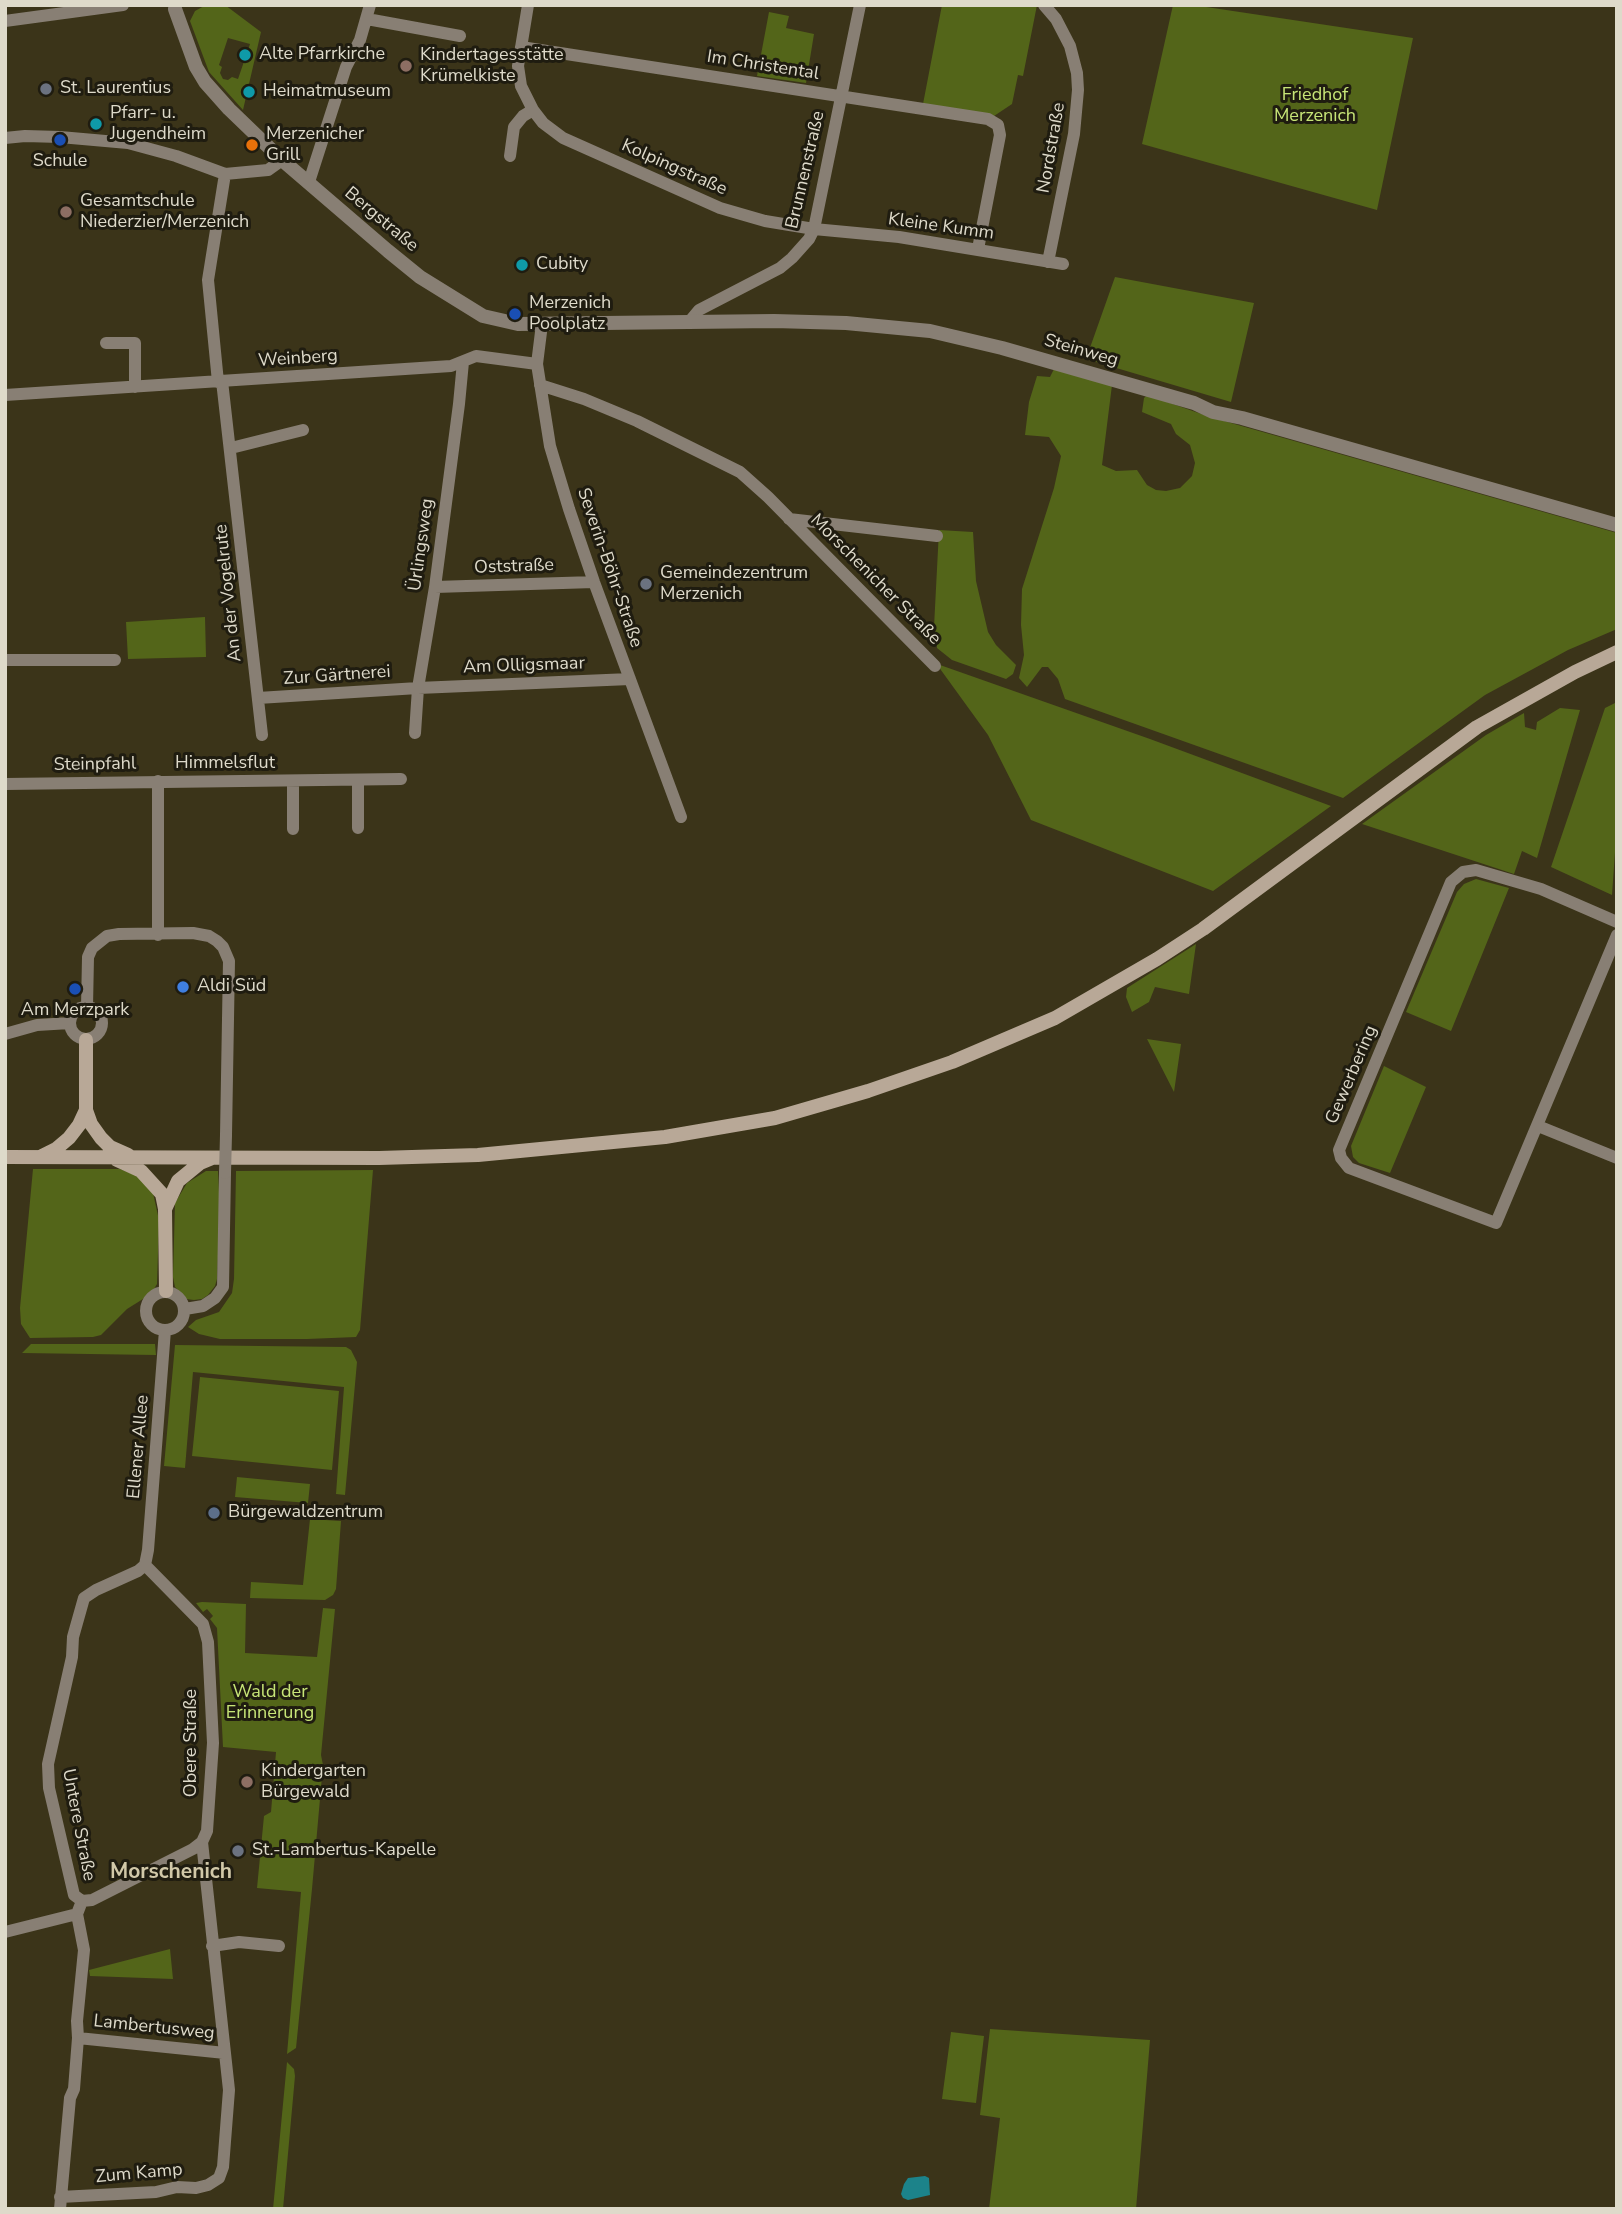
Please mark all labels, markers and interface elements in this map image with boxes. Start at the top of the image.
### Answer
place label: Alte Pfarrkirche [259,44,385,66]
place label: Kindertagesstätte Krümelkiste [420,45,564,88]
street label: Im Christental [705,46,821,86]
marker: Alte Pfarrkirche [237,47,253,63]
marker: Kindertagesstätte Krümelkiste [398,58,414,74]
place label: St. Laurentius [60,78,171,100]
marker: St. Laurentius [38,81,54,97]
place label: Heimatmuseum [263,81,391,103]
marker: Heimatmuseum [241,84,257,100]
park label: Friedhof Merzenich [1274,85,1356,128]
street label: Nordstraße [1033,101,1071,195]
place label: Pfarr- u. Jugendheim [110,103,206,146]
street label: Brunnenstraße [782,109,830,231]
marker: Pfarr- u. Jugendheim [88,116,104,132]
place label: Merzenicher Grill [266,124,364,166]
marker: Schule [52,132,68,148]
street label: Kolpingstraße [618,135,730,201]
marker: Merzenicher Grill [244,137,260,153]
place label: Schule [33,151,87,173]
street label: Bergstraße [340,183,422,257]
place label: Gesamtschule Niederzier/Merzenich [80,191,249,234]
marker: Gesamtschule Niederzier/Merzenich [58,204,74,220]
street label: Kleine Kumm [887,209,995,245]
place label: Cubity [536,254,588,276]
marker: Cubity [514,257,530,273]
place label: Merzenich Poolplatz [529,293,611,336]
marker: Merzenich Poolplatz [507,306,523,322]
street label: Steinweg [1041,330,1121,372]
street label: Weinberg [258,345,338,373]
street label: Severin-Böhr-Straße [572,485,646,651]
street label: Ürlingsweg [405,497,439,593]
street label: Morschenicher Straße [805,510,945,650]
street label: An der Vogelrute [211,523,247,663]
street label: Oststraße [474,555,554,579]
place label: Gemeindezentrum Merzenich [660,563,808,606]
marker: Gemeindezentrum Merzenich [638,576,654,592]
street label: Am Olligsmaar [463,653,585,679]
street label: Zur Gärtnerei [283,661,391,691]
street label: Steinpfahl [54,753,136,777]
street label: Himmelsflut [175,753,275,775]
place label: Aldi Süd [197,976,266,998]
marker: Aldi Süd [175,979,191,995]
marker: Am Merzpark [67,981,83,997]
place label: Am Merzpark [21,1000,129,1022]
street label: Gewerbering [1322,1022,1382,1128]
street label: Ellener Allee [124,1394,154,1500]
place label: Bürgewaldzentrum [228,1502,383,1524]
marker: Bürgewaldzentrum [206,1505,222,1521]
park label: Wald der Erinnerung [226,1682,314,1724]
street label: Obere Straße [181,1689,203,1797]
place label: Kindergarten Bürgewald [261,1761,366,1803]
street label: Untere Straße [57,1767,99,1883]
marker: Kindergarten Bürgewald [239,1774,255,1790]
place label: St.-Lambertus-Kapelle [252,1840,436,1862]
marker: St.-Lambertus-Kapelle [230,1843,246,1859]
district label: Morschenich [110,1860,232,1886]
street label: Lambertusweg [92,2011,216,2045]
street label: Zum Kamp [95,2159,183,2189]

